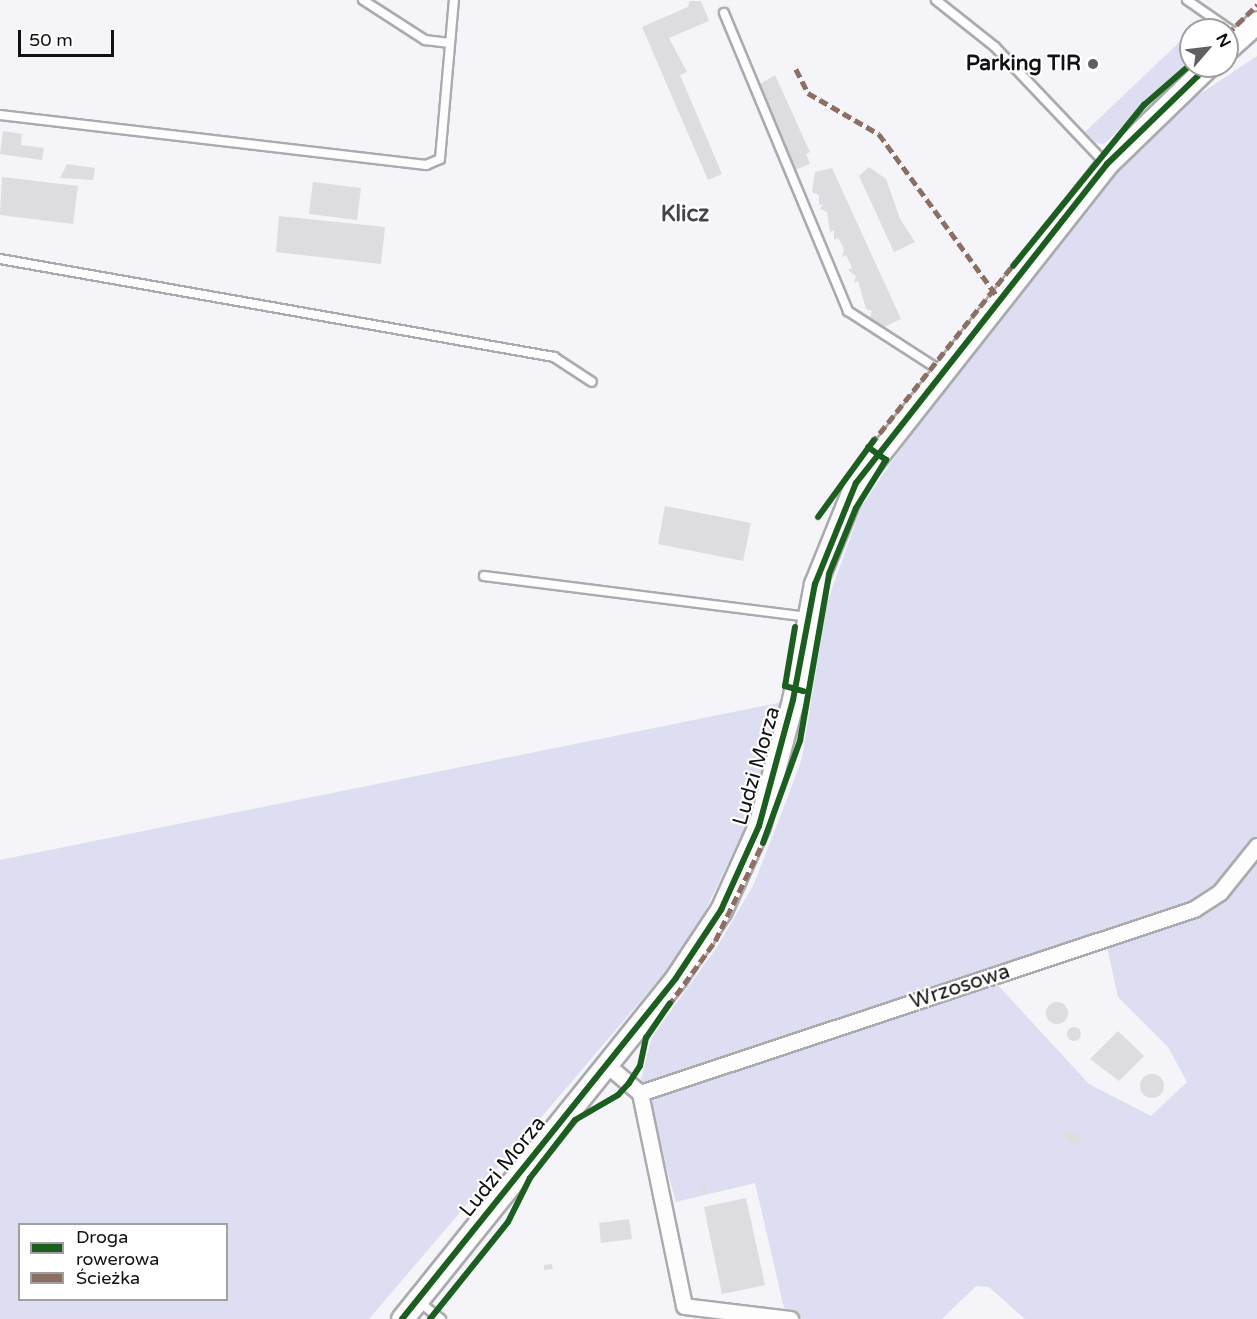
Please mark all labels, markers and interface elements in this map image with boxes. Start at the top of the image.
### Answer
scale bar [21,18,117,56]
north arrow [1179,18,1239,78]
text: 50 m [29,29,73,51]
text: N [1211,30,1235,51]
place label: Parking TIR [966,51,1081,77]
marker: Parking TIR [1086,57,1100,71]
district label: Klicz [661,202,709,228]
street label: Ludzi Morza [728,704,786,828]
street label: Wrzosowa [907,959,1013,1015]
street label: Ludzi Morza [455,1112,551,1222]
legend [18,1223,228,1301]
text: Droga rowerowa [76,1226,159,1270]
text: Ścieżka [76,1267,140,1289]

